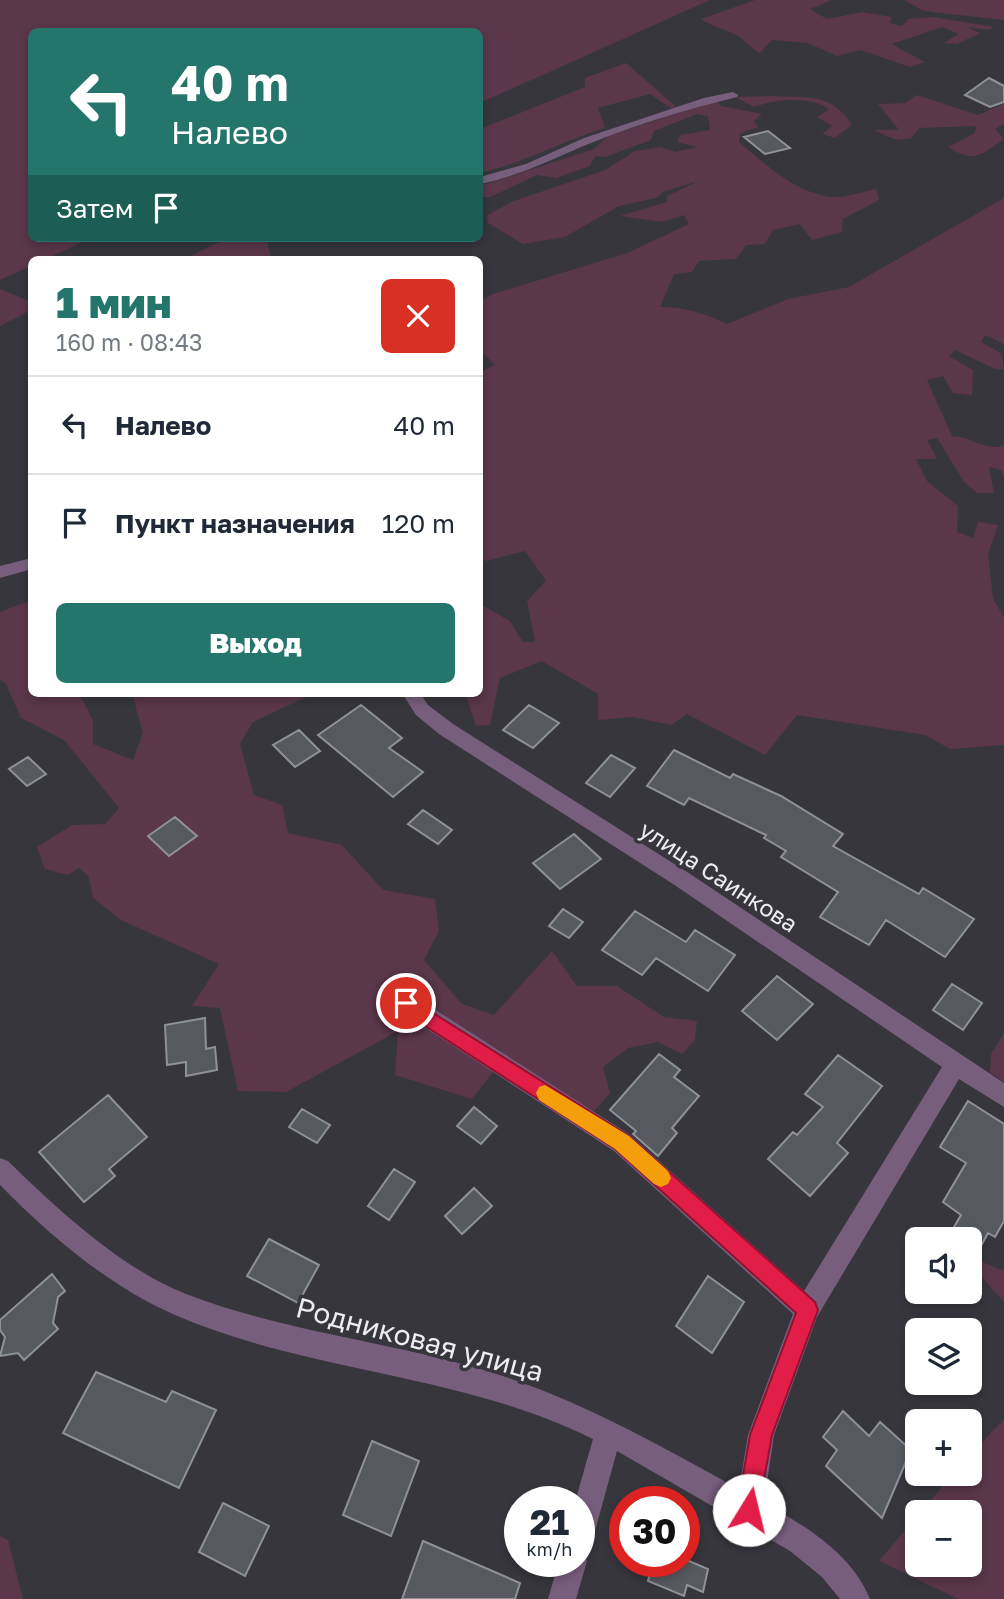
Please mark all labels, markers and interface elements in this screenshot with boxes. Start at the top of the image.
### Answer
text: 40 m [171,53,289,112]
icon: left [56,56,147,147]
text: Налево [171,113,288,151]
icon: arrive [147,189,185,227]
text: Затем [56,193,133,224]
text: 1 мин [56,277,172,327]
button: close [381,279,455,353]
text: 160 m · 08:43 [56,328,203,356]
icon: left [56,406,94,444]
text: Налево [115,410,211,441]
text: 40 m [394,410,455,441]
icon: arrive [56,504,94,542]
text: Пункт назначения [115,508,355,539]
text: 120 m [382,508,455,539]
button: Выход [56,603,455,683]
street label: улица Саинкова [635,815,803,937]
pin [376,973,436,1033]
icon: arrive [387,984,425,1022]
map controls [905,1227,982,1577]
button: sound [905,1227,982,1304]
street label: Родниковая улица [293,1290,547,1388]
button: layers [905,1318,982,1395]
button: + [905,1409,982,1486]
position arrow [712,1473,786,1547]
speed limit sign: 30 [609,1486,700,1577]
button: − [905,1500,982,1577]
text: 21 [530,1501,569,1543]
text: km/h [527,1538,572,1560]

